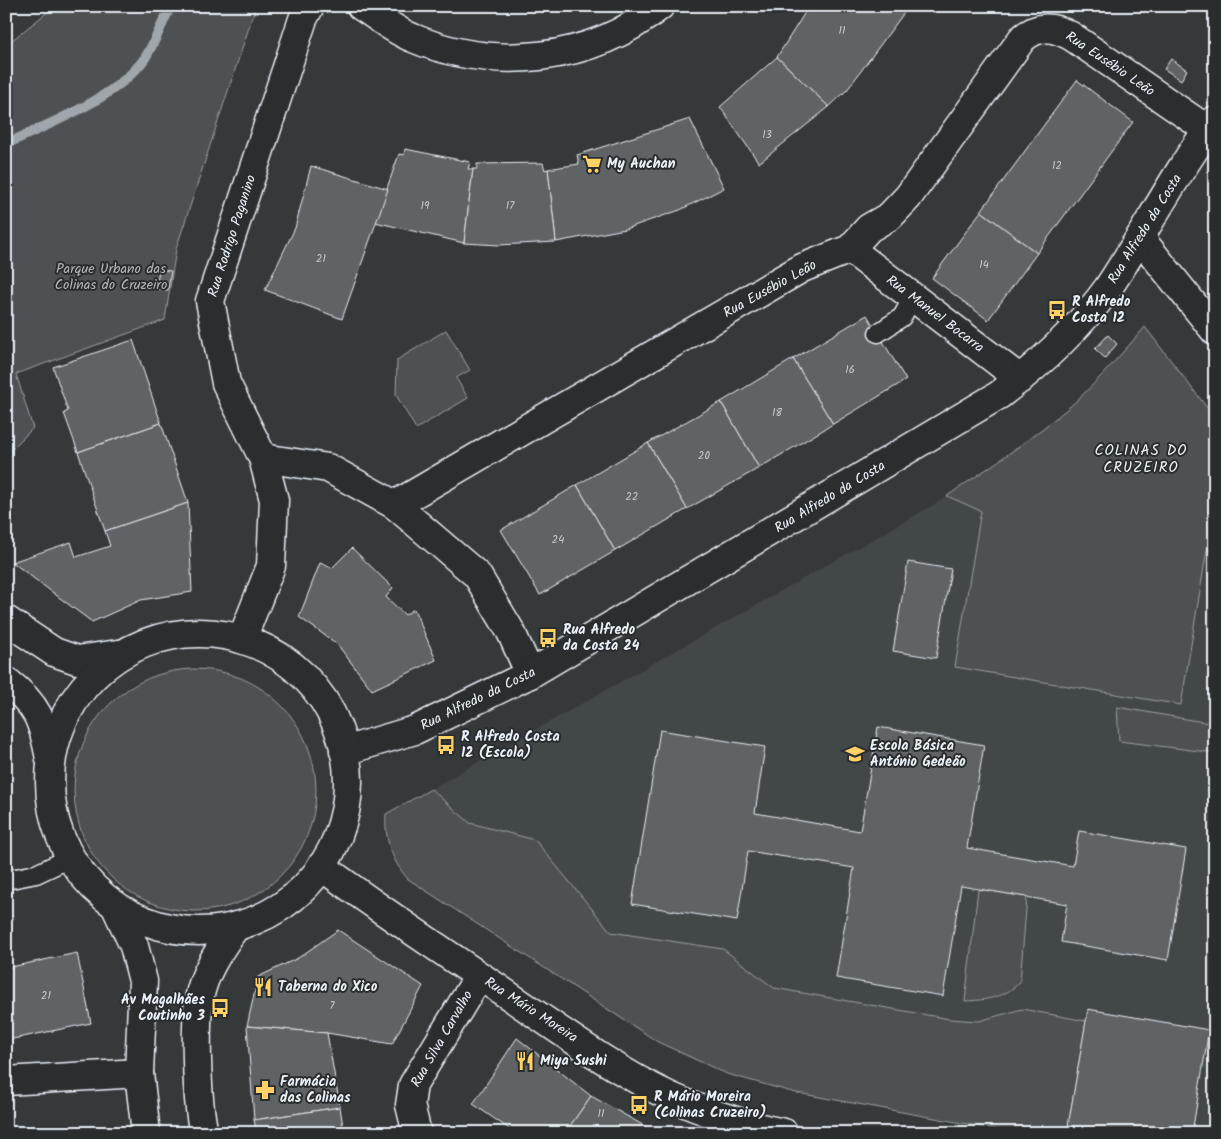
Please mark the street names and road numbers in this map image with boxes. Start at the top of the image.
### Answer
street label: Rua Eusébio Leão [1061,26,1159,102]
street label: Rua Alfredo da Costa [1102,170,1188,288]
street label: Rua Rodrigo Paganino [202,172,262,300]
street label: Rua Eusébio Leão [719,254,821,324]
street label: Rua Manuel Bocarra [881,270,989,358]
street label: Rua Alfredo da Costa [770,455,890,539]
street label: Rua Alfredo da Costa [417,661,539,737]
street label: Rua Mário Moreira [480,971,582,1049]
street label: Rua Silva Carvalho [405,986,479,1092]

